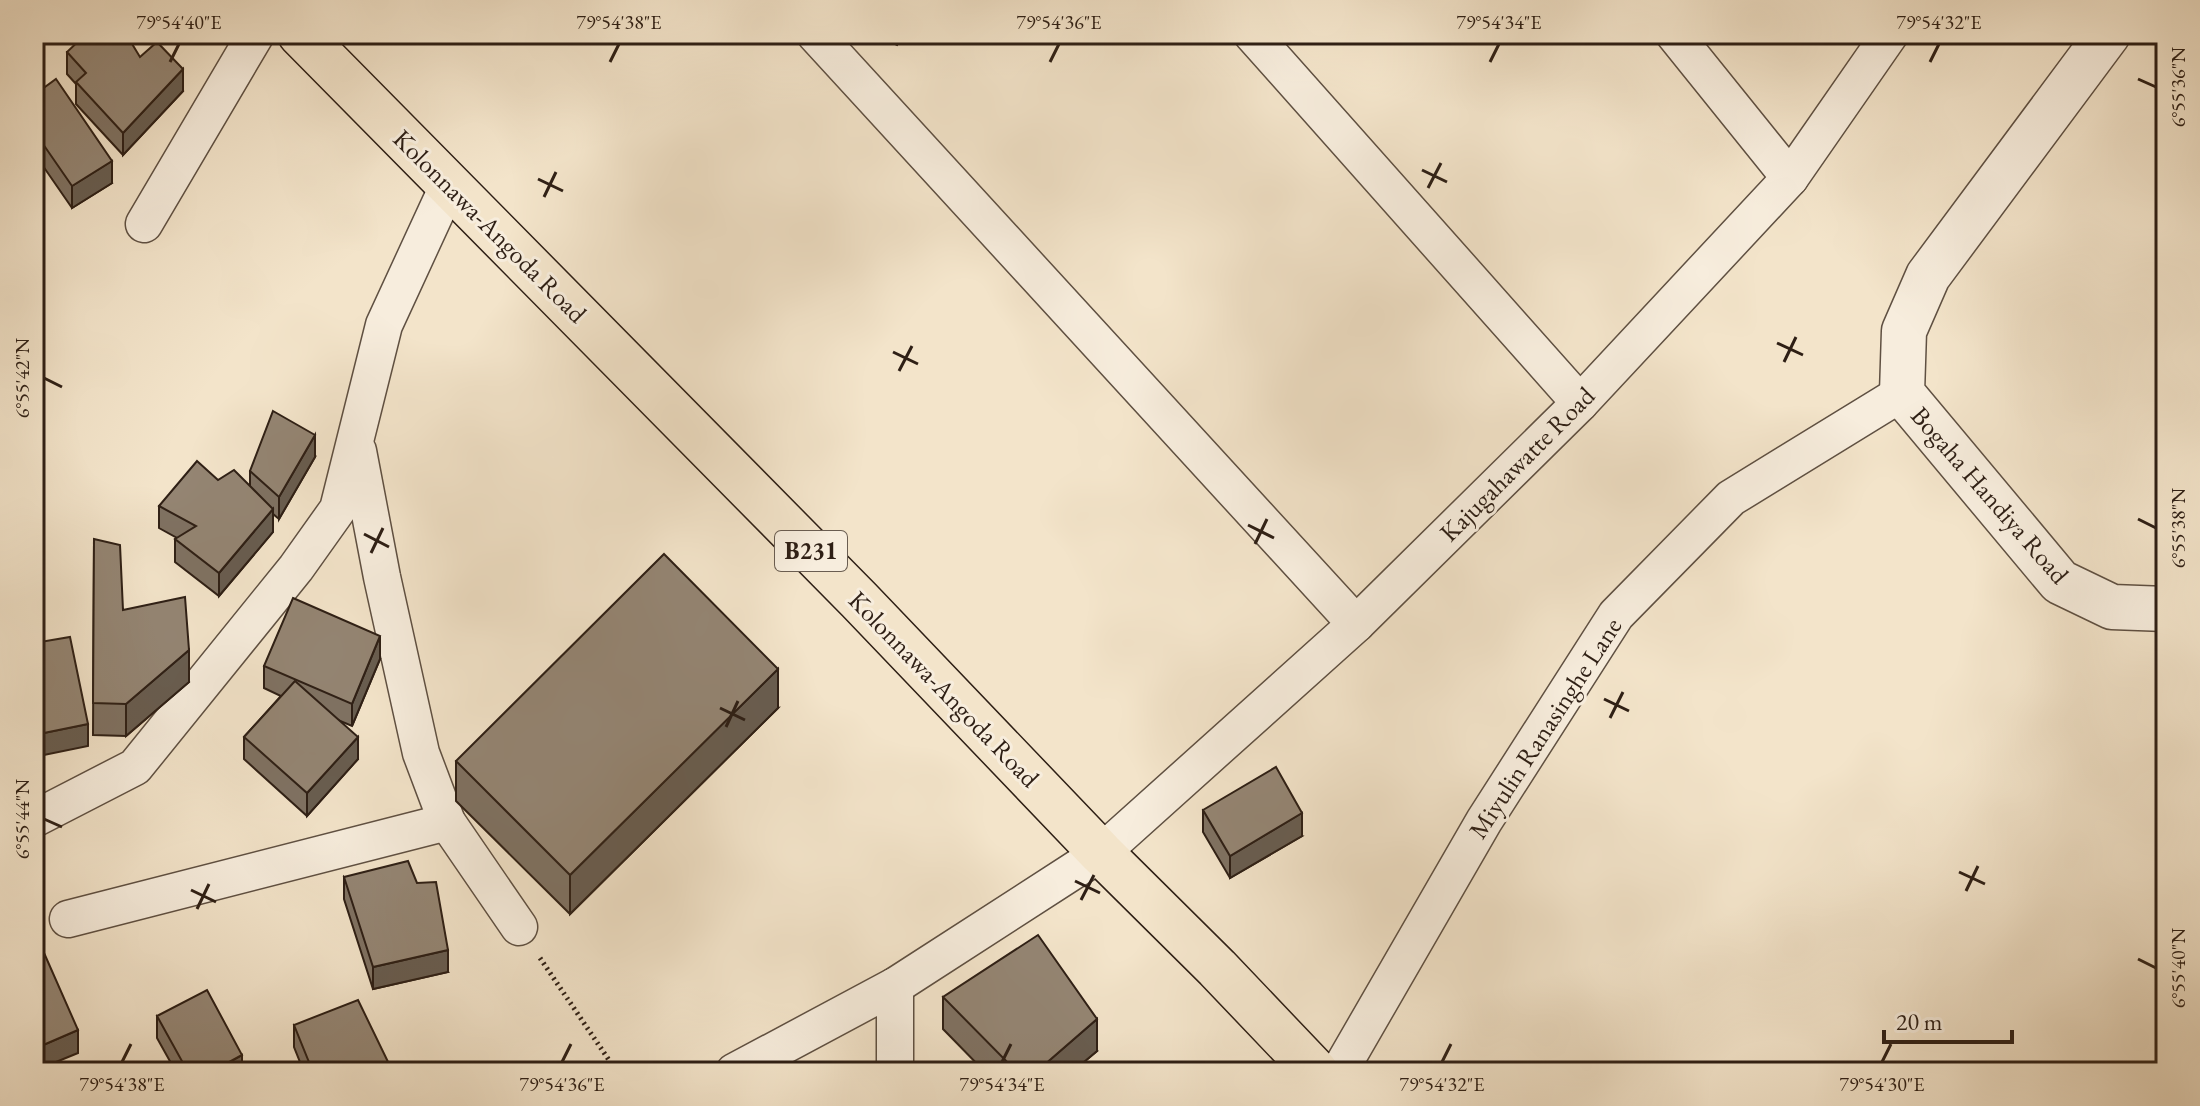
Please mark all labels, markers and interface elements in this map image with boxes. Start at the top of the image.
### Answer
text: 79°54'40"E [136,9,222,35]
text: 79°54'38"E [576,9,662,35]
text: 79°54'36"E [1016,9,1102,35]
text: 79°54'34"E [1456,9,1542,35]
text: 79°54'32"E [1896,9,1982,35]
text: 6°55'36"N [2165,47,2191,127]
street label: Kolonnawa-Angoda Road [386,122,595,331]
text: 6°55'42"N [9,338,35,418]
street label: Kajugahawatte Road [1432,378,1603,549]
street label: Bogaha Handiya Road [1904,399,2077,591]
text: 6°55'38"N [2165,488,2191,568]
road number: B231 [775,531,847,571]
street label: Kolonnawa-Angoda Road [841,583,1047,795]
street label: Miyulin Ranasinghe Lane [1461,611,1629,845]
text: 6°55'44"N [9,779,35,859]
text: 6°55'40"N [2165,928,2191,1008]
scale bar [1884,994,2012,1044]
text: 20 m [1896,1006,1943,1037]
text: 79°54'38"E [79,1071,165,1097]
text: 79°54'36"E [519,1071,605,1097]
text: 79°54'34"E [959,1071,1045,1097]
text: 79°54'32"E [1399,1071,1485,1097]
text: 79°54'30"E [1839,1071,1925,1097]

